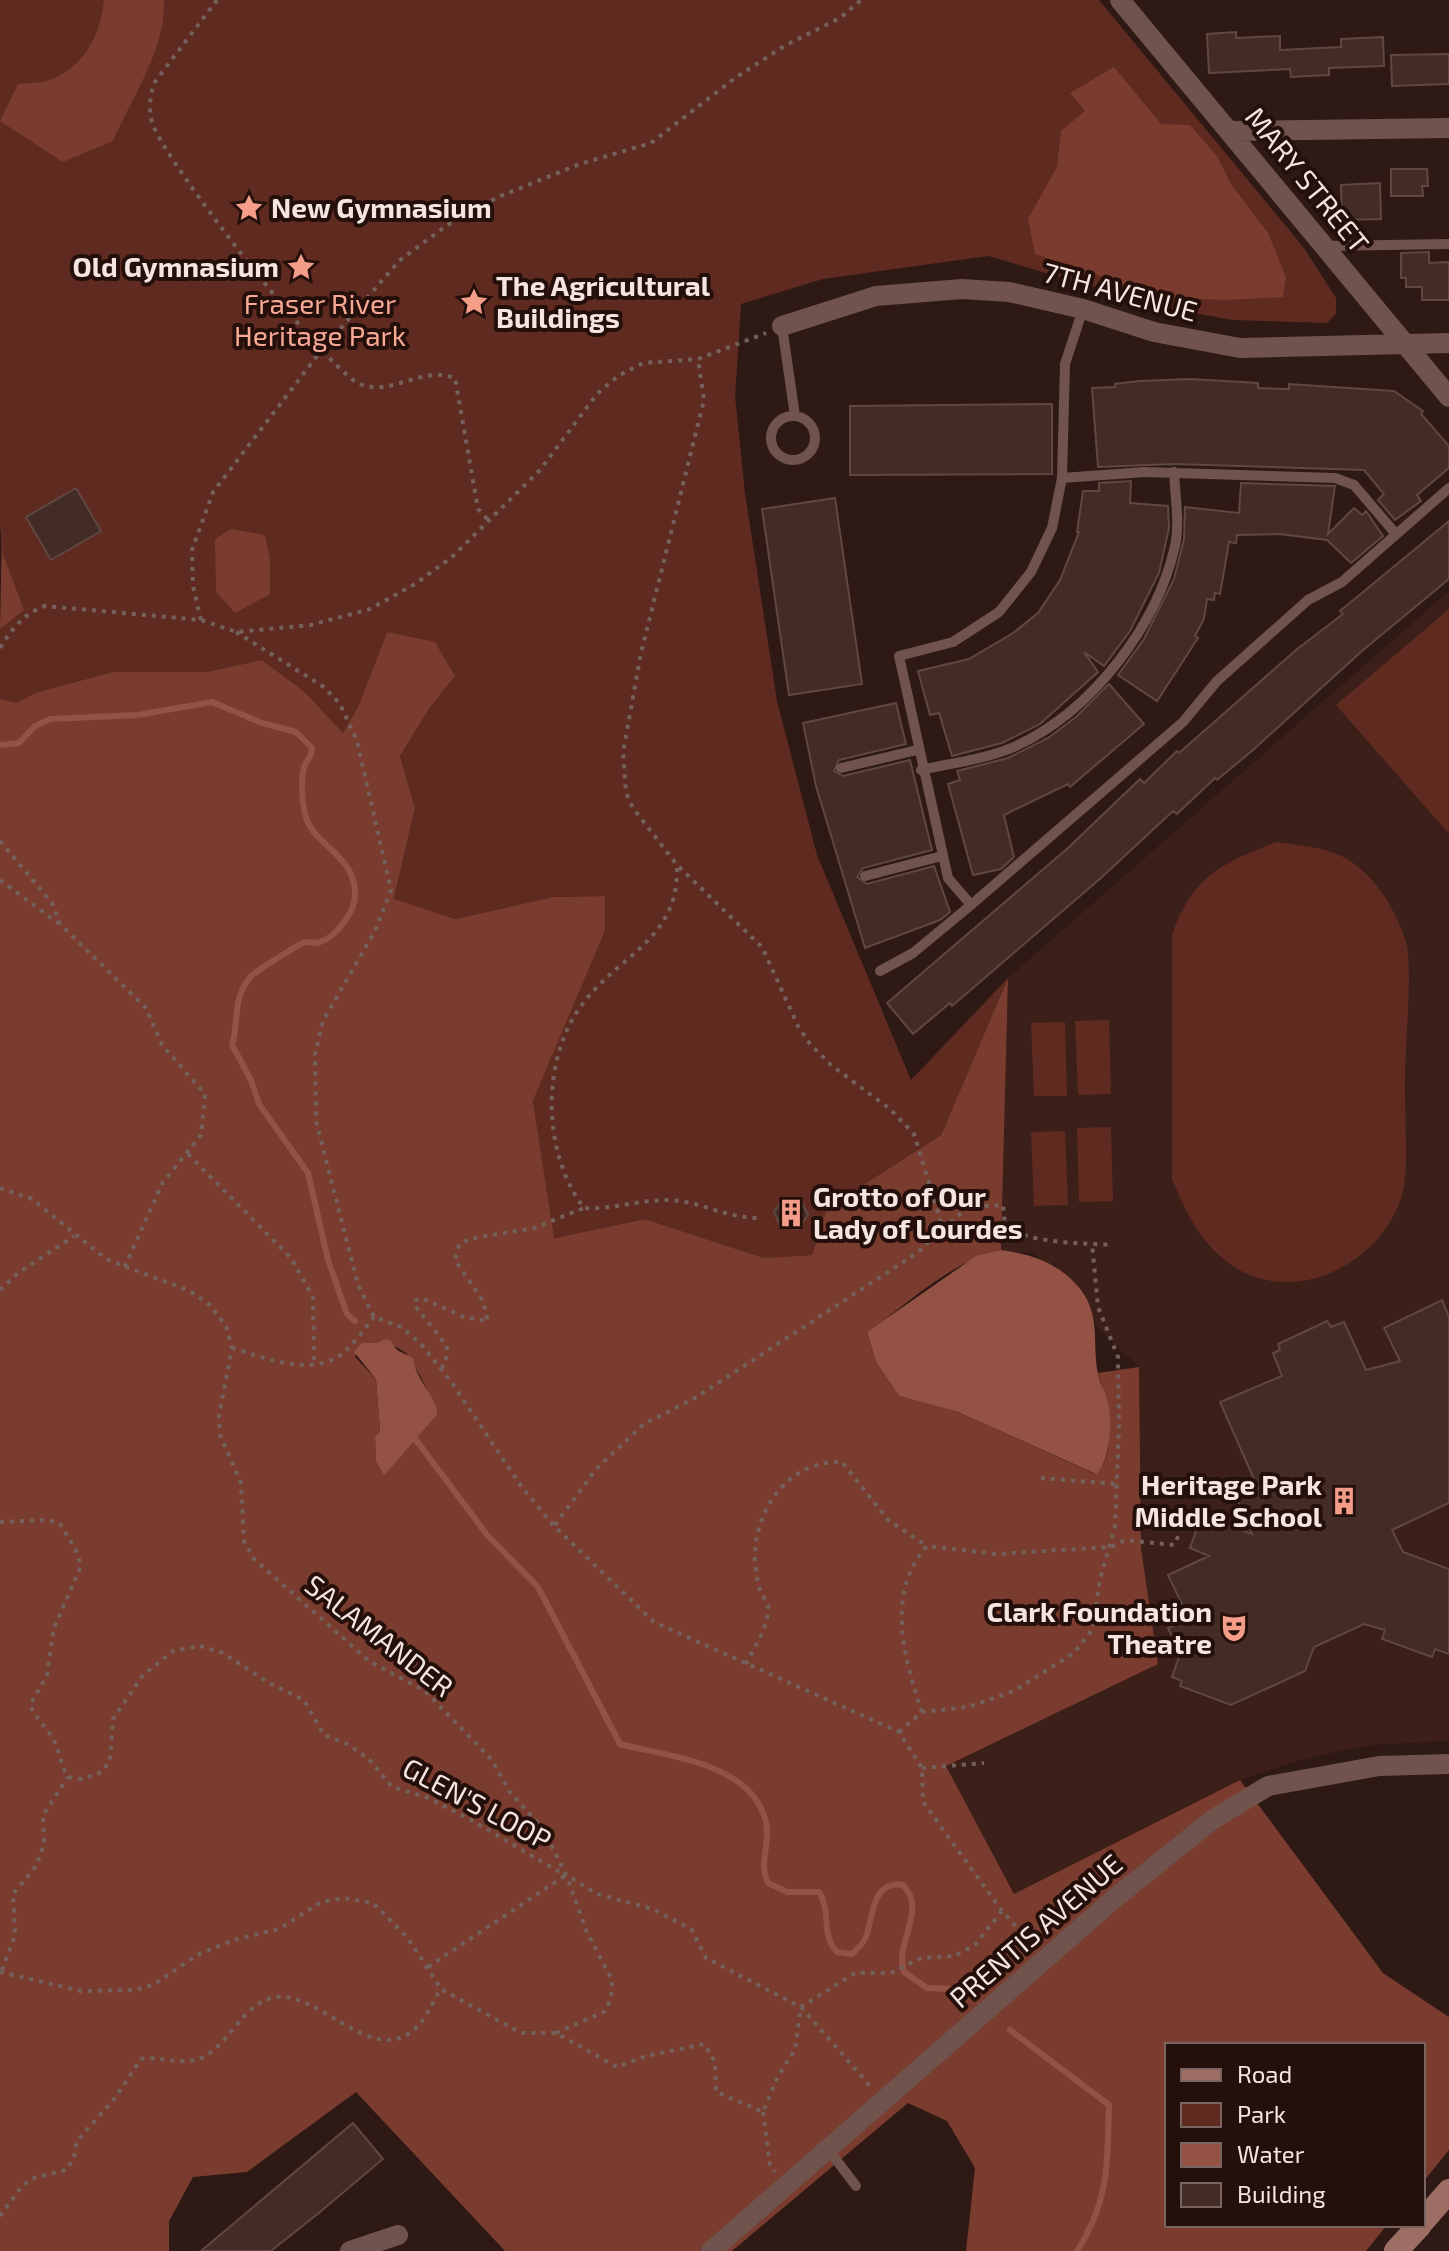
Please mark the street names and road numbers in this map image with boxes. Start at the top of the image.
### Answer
street label: MARY STREET [1239,100,1377,259]
street label: 7TH AVENUE [1039,254,1201,328]
street label: SALAMANDER [299,1567,460,1703]
street label: GLEN'S LOOP [397,1750,557,1856]
street label: PRENTIS AVENUE [942,1846,1129,2014]

